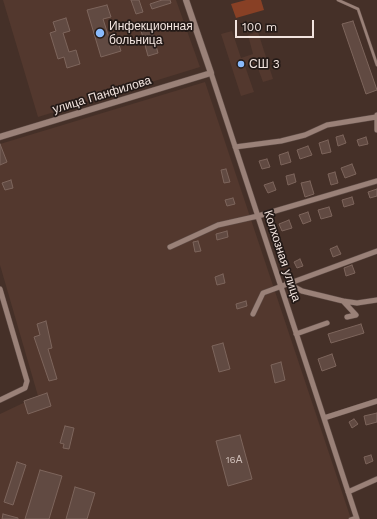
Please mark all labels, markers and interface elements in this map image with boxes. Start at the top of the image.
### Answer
scale bar [237,12,316,38]
place label: Инфекционная больница [109,19,193,47]
text: 100 m [242,20,277,34]
marker: Инфекционная больница [94,27,106,39]
place label: СШ 3 [249,57,280,71]
marker: СШ 3 [236,59,246,69]
street label: улица Панфилова [51,73,153,117]
street label: Колхозная улица [260,209,304,303]
house number: 16А [226,454,242,466]

